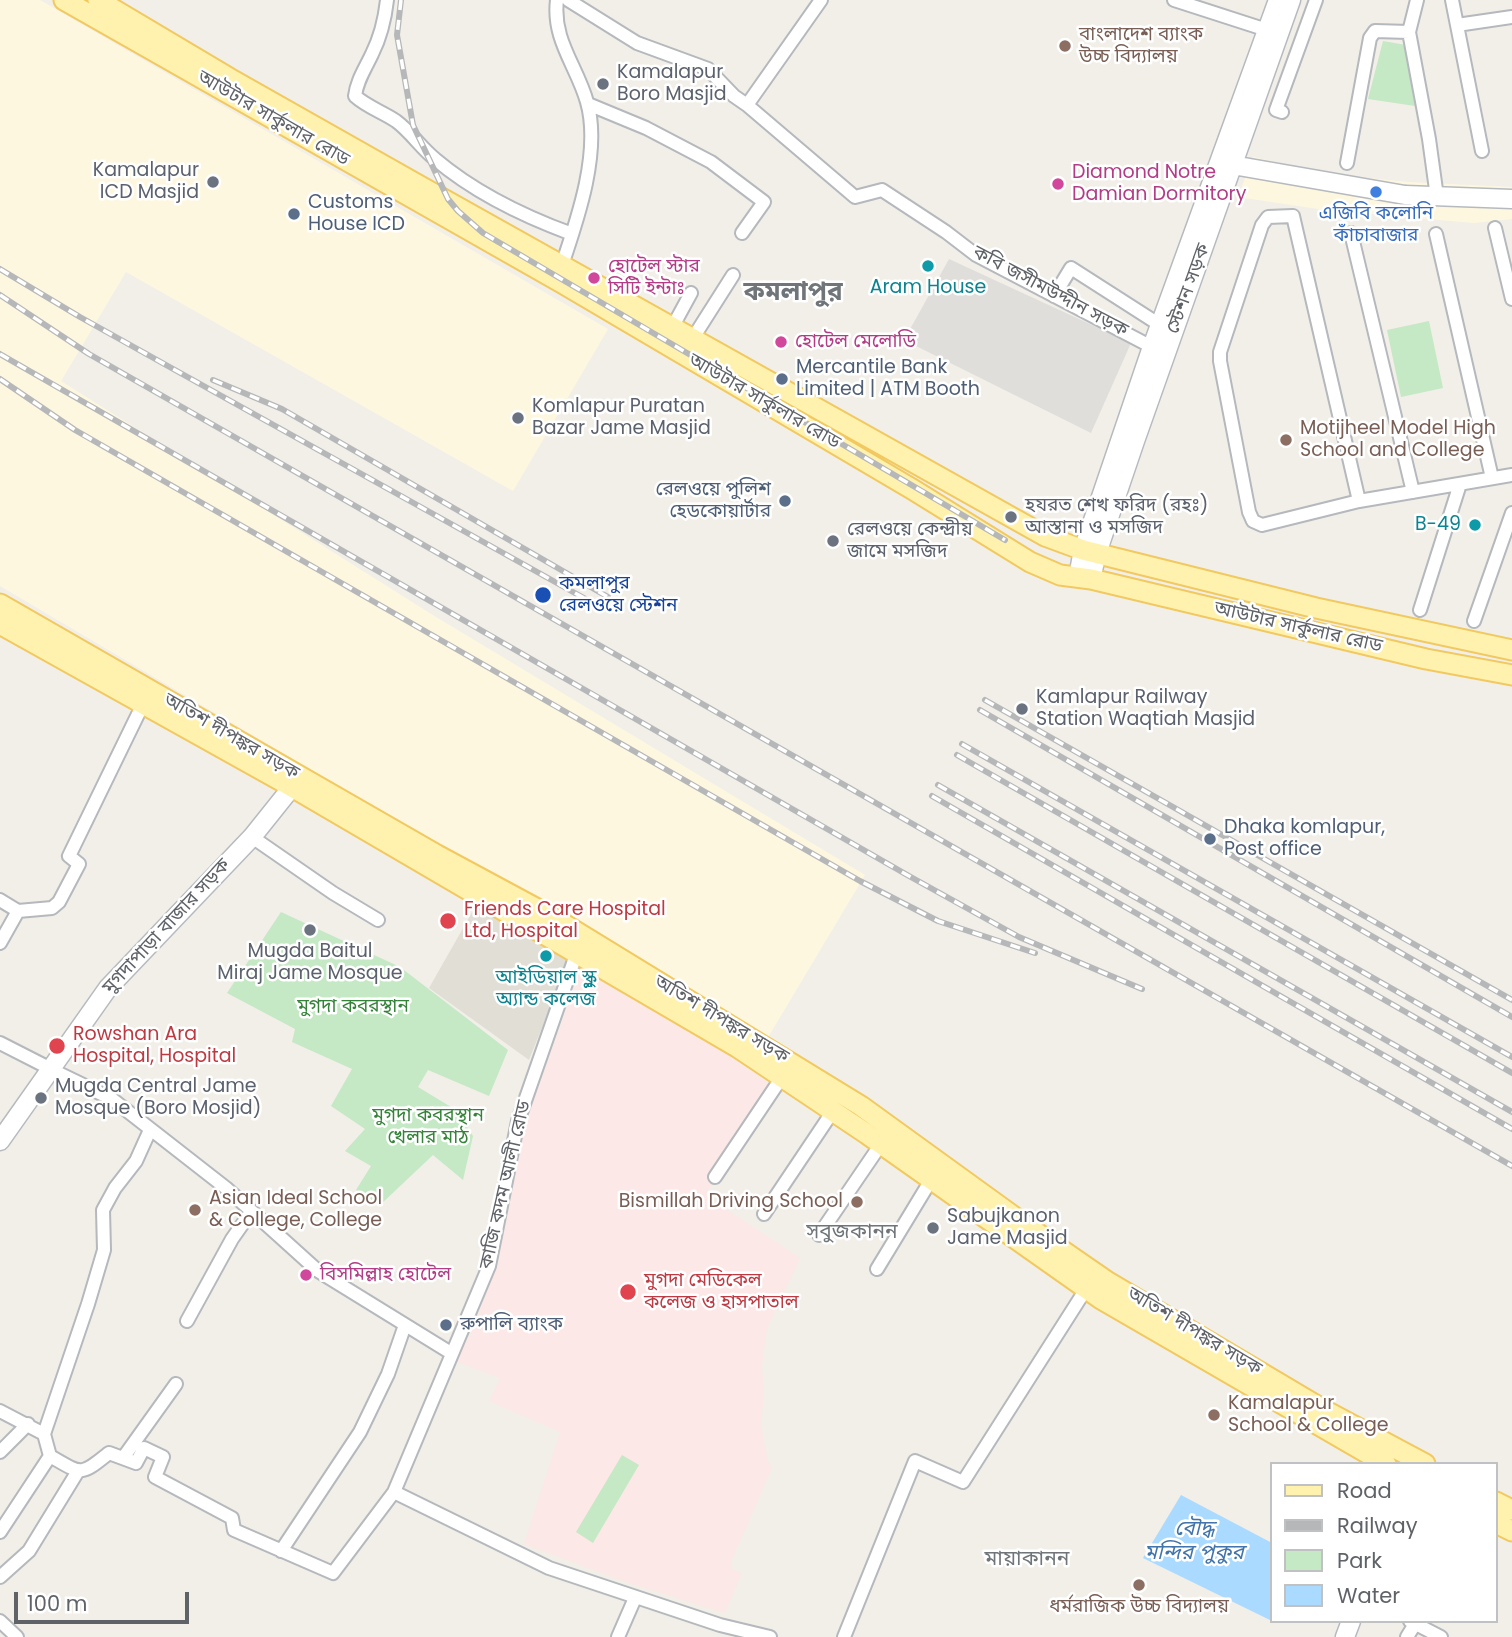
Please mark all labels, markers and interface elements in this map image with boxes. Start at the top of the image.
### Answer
place label: বাংলাদেশ ব্যাংক উচ্চ বিদ্যালয় [1079,24,1203,68]
marker: বাংলাদেশ ব্যাংক উচ্চ বিদ্যালয় [1057,38,1073,54]
place label: Kamalapur Boro Masjid [617,62,726,106]
street label: আউটার সার্কুলার রোড [193,66,353,172]
marker: Kamalapur Boro Masjid [595,76,611,92]
place label: Kamalapur ICD Masjid [93,160,199,204]
place label: Diamond Notre Damian Dormitory [1072,162,1246,206]
marker: Kamalapur ICD Masjid [205,174,221,190]
marker: Diamond Notre Damian Dormitory [1050,176,1066,192]
marker: এজিবি কলোনি কাঁচাবাজার [1368,184,1384,200]
place label: Customs House ICD [308,192,405,236]
place label: এজিবি কলোনি কাঁচাবাজার [1319,203,1433,247]
marker: Customs House ICD [286,206,302,222]
street label: কবি জসীমউদ্দীন সড়ক [968,241,1132,343]
street label: স্টেশন সড়ক [1162,241,1216,337]
place label: হোটেল স্টার সিটি ইন্টাঃ [608,256,700,300]
marker: Aram House [920,258,936,274]
marker: হোটেল স্টার সিটি ইন্টাঃ [586,270,602,286]
district label: কমলাপুর [743,277,843,309]
place label: Aram House [870,277,986,299]
place label: হোটেল মেলোডি [795,331,916,353]
marker: হোটেল মেলোডি [773,334,789,350]
street label: আউটার সার্কুলার রোড [684,349,844,455]
place label: Mercantile Bank Limited | ATM Booth [796,357,980,401]
marker: Mercantile Bank Limited | ATM Booth [774,371,790,387]
place label: Komlapur Puratan Bazar Jame Masjid [532,396,711,440]
marker: Komlapur Puratan Bazar Jame Masjid [510,410,526,426]
place label: Motijheel Model High School and College [1300,418,1496,462]
marker: Motijheel Model High School and College [1278,432,1294,448]
place label: রেলওয়ে পুলিশ হেডকোয়ার্টার [656,479,771,523]
marker: রেলওয়ে পুলিশ হেডকোয়ার্টার [777,493,793,509]
place label: হযরত শেখ ফরিদ (রহঃ) আস্তানা ও মসজিদ [1025,495,1208,539]
marker: হযরত শেখ ফরিদ (রহঃ) আস্তানা ও মসজিদ [1003,509,1019,525]
place label: B-49 [1415,514,1461,536]
marker: B-49 [1467,517,1483,533]
place label: রেলওয়ে কেন্দ্রীয় জামে মসজিদ [847,519,973,563]
marker: রেলওয়ে কেন্দ্রীয় জামে মসজিদ [825,533,841,549]
place label: কমলাপুর রেলওয়ে স্টেশন [559,573,677,617]
marker: কমলাপুর রেলওয়ে স্টেশন [533,585,553,605]
street label: আউটার সার্কুলার রোড [1212,598,1384,658]
place label: Kamlapur Railway Station Waqtiah Masjid [1036,687,1255,731]
street label: অতিশ দীপঙ্কর সড়ক [159,689,303,785]
marker: Kamlapur Railway Station Waqtiah Masjid [1014,701,1030,717]
place label: Dhaka komlapur, Post office [1224,817,1385,861]
marker: Dhaka komlapur, Post office [1202,831,1218,847]
street label: মুগদাপাড়া বাজার সড়ক [98,855,236,999]
place label: Friends Care Hospital Ltd, Hospital [464,899,666,943]
marker: Friends Care Hospital Ltd, Hospital [438,911,458,931]
marker: Mugda Baitul Miraj Jame Mosque [302,922,318,938]
place label: Mugda Baitul Miraj Jame Mosque [217,941,403,985]
marker: আইডিয়াল স্কুল অ্যান্ড কলেজ [538,948,554,964]
place label: আইডিয়াল স্কুল অ্যান্ড কলেজ [496,967,596,1011]
street label: অতিশ দীপঙ্কর সড়ক [650,971,792,1069]
park label: মুগদা কবরস্থান [297,996,409,1018]
place label: Rowshan Ara Hospital, Hospital [73,1024,236,1068]
marker: Rowshan Ara Hospital, Hospital [47,1036,67,1056]
place label: Mugda Central Jame Mosque (Boro Mosjid) [55,1076,261,1120]
marker: Mugda Central Jame Mosque (Boro Mosjid) [33,1090,49,1106]
street label: কাজি কদম আলী রোড [476,1099,536,1271]
park label: মুগদা কবরস্থান খেলার মাঠ [372,1105,484,1149]
place label: Asian Ideal School & College, College [209,1188,382,1232]
place label: Bismillah Driving School [619,1191,843,1213]
marker: Bismillah Driving School [849,1194,865,1210]
marker: Asian Ideal School & College, College [187,1202,203,1218]
place label: Sabujkanon Jame Masjid [947,1206,1068,1250]
district label: সবুজকানন [806,1220,898,1246]
marker: Sabujkanon Jame Masjid [925,1220,941,1236]
place label: বিসমিল্লাহ হোটেল [320,1264,451,1286]
marker: বিসমিল্লাহ হোটেল [298,1267,314,1283]
place label: মুগদা মেডিকেল কলেজ ও হাসপাতাল [644,1270,799,1314]
marker: মুগদা মেডিকেল কলেজ ও হাসপাতাল [618,1282,638,1302]
street label: অতিশ দীপঙ্কর সড়ক [1123,1283,1265,1381]
place label: রুপালি ব্যাংক [460,1314,563,1336]
marker: রুপালি ব্যাংক [438,1317,454,1333]
place label: Kamalapur School & College [1228,1393,1389,1437]
marker: Kamalapur School & College [1206,1407,1222,1423]
legend [1270,1462,1498,1623]
text: Road [1337,1476,1392,1505]
text: Railway [1337,1511,1418,1540]
water label: বৌদ্ধ মন্দির পুকুর [1144,1517,1244,1567]
text: Park [1337,1546,1382,1575]
district label: মায়াকানন [985,1547,1069,1573]
marker: ধর্মরাজিক উচ্চ বিদ্যালয় [1131,1577,1147,1593]
scale bar [18,1578,192,1622]
text: Water [1337,1581,1400,1610]
text: 100 m [27,1589,87,1618]
place label: ধর্মরাজিক উচ্চ বিদ্যালয় [1049,1596,1229,1618]

